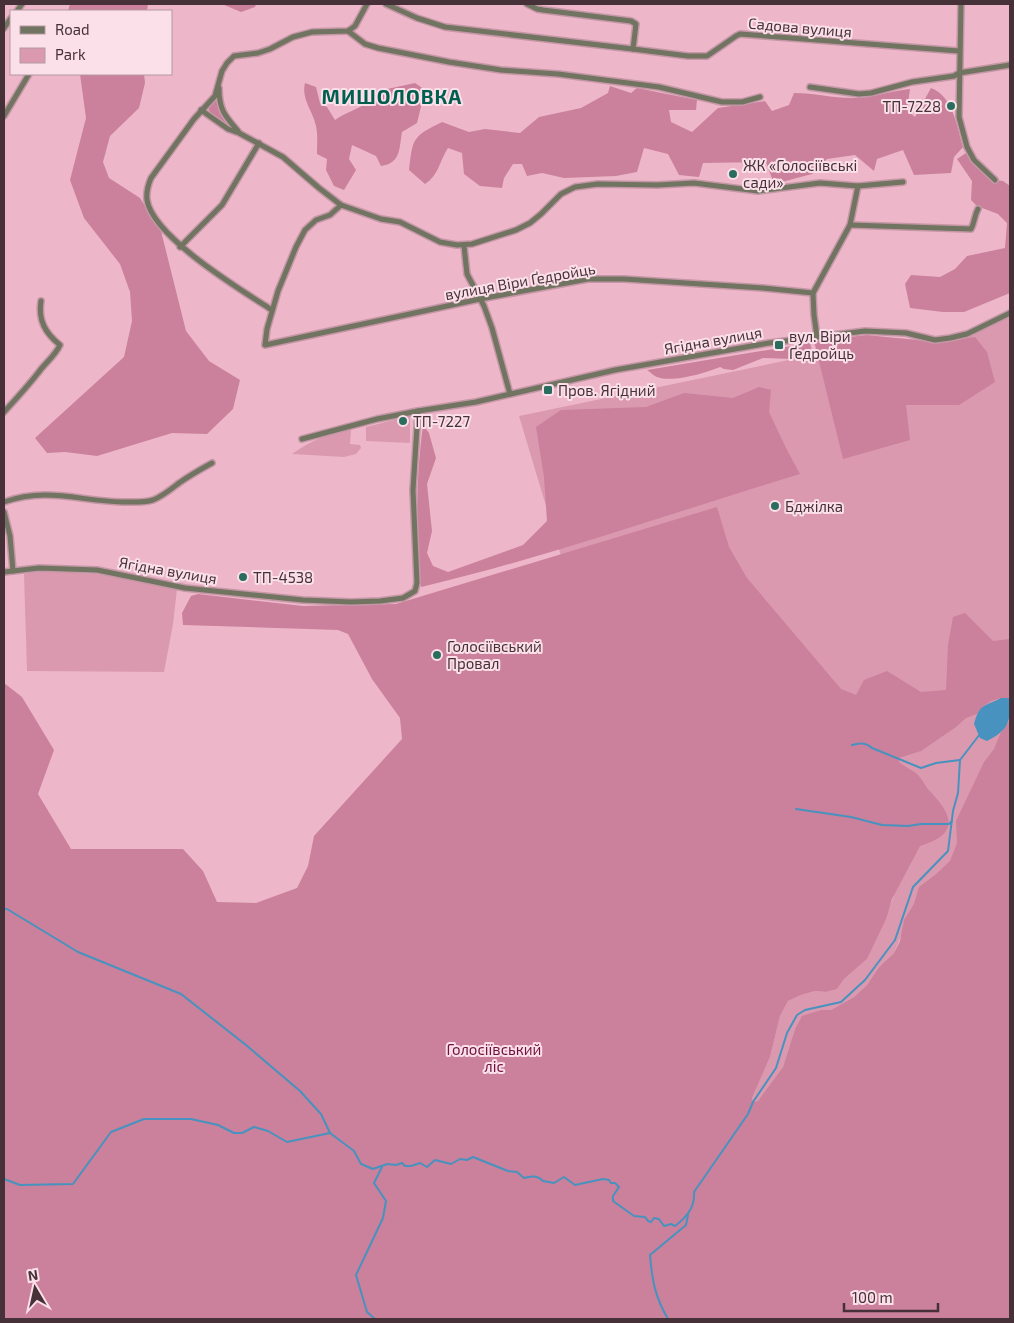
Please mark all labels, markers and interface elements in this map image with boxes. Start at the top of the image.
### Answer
legend [10,10,172,75]
street label: Садова вулиця [747,13,853,41]
text: Road [55,20,90,38]
text: Park [55,45,86,63]
district label: МИШОЛОВКА [322,84,462,108]
place label: ТП-7228 [883,97,941,115]
marker: ТП-7228 [945,100,957,112]
place label: ЖК «Голосіївські сади» [743,156,857,191]
marker: ЖК «Голосіївські сади» [727,168,739,180]
street label: вулиця Віри Ґедройць [443,259,597,304]
street label: Ягідна вулиця [663,323,763,358]
place label: вул. Віри Ґедройць [789,327,854,362]
marker: вул. Віри Ґедройць [773,339,785,351]
place label: Пров. Ягідний [558,381,655,399]
marker: Пров. Ягідний [542,384,554,396]
place label: ТП-7227 [413,412,470,430]
marker: ТП-7227 [397,415,409,427]
place label: Бджілка [785,497,843,515]
marker: Бджілка [769,500,781,512]
street label: Ягідна вулиця [118,553,218,588]
place label: ТП-4538 [253,568,313,586]
marker: ТП-4538 [237,571,249,583]
place label: Голосіївський Провал [447,637,542,672]
marker: Голосіївський Провал [431,649,443,661]
park label: Голосіївський ліс [447,1040,541,1075]
north arrow [10,1263,60,1313]
text: N [27,1265,39,1284]
scale bar [844,1280,938,1312]
text: 100 m [852,1288,893,1306]

